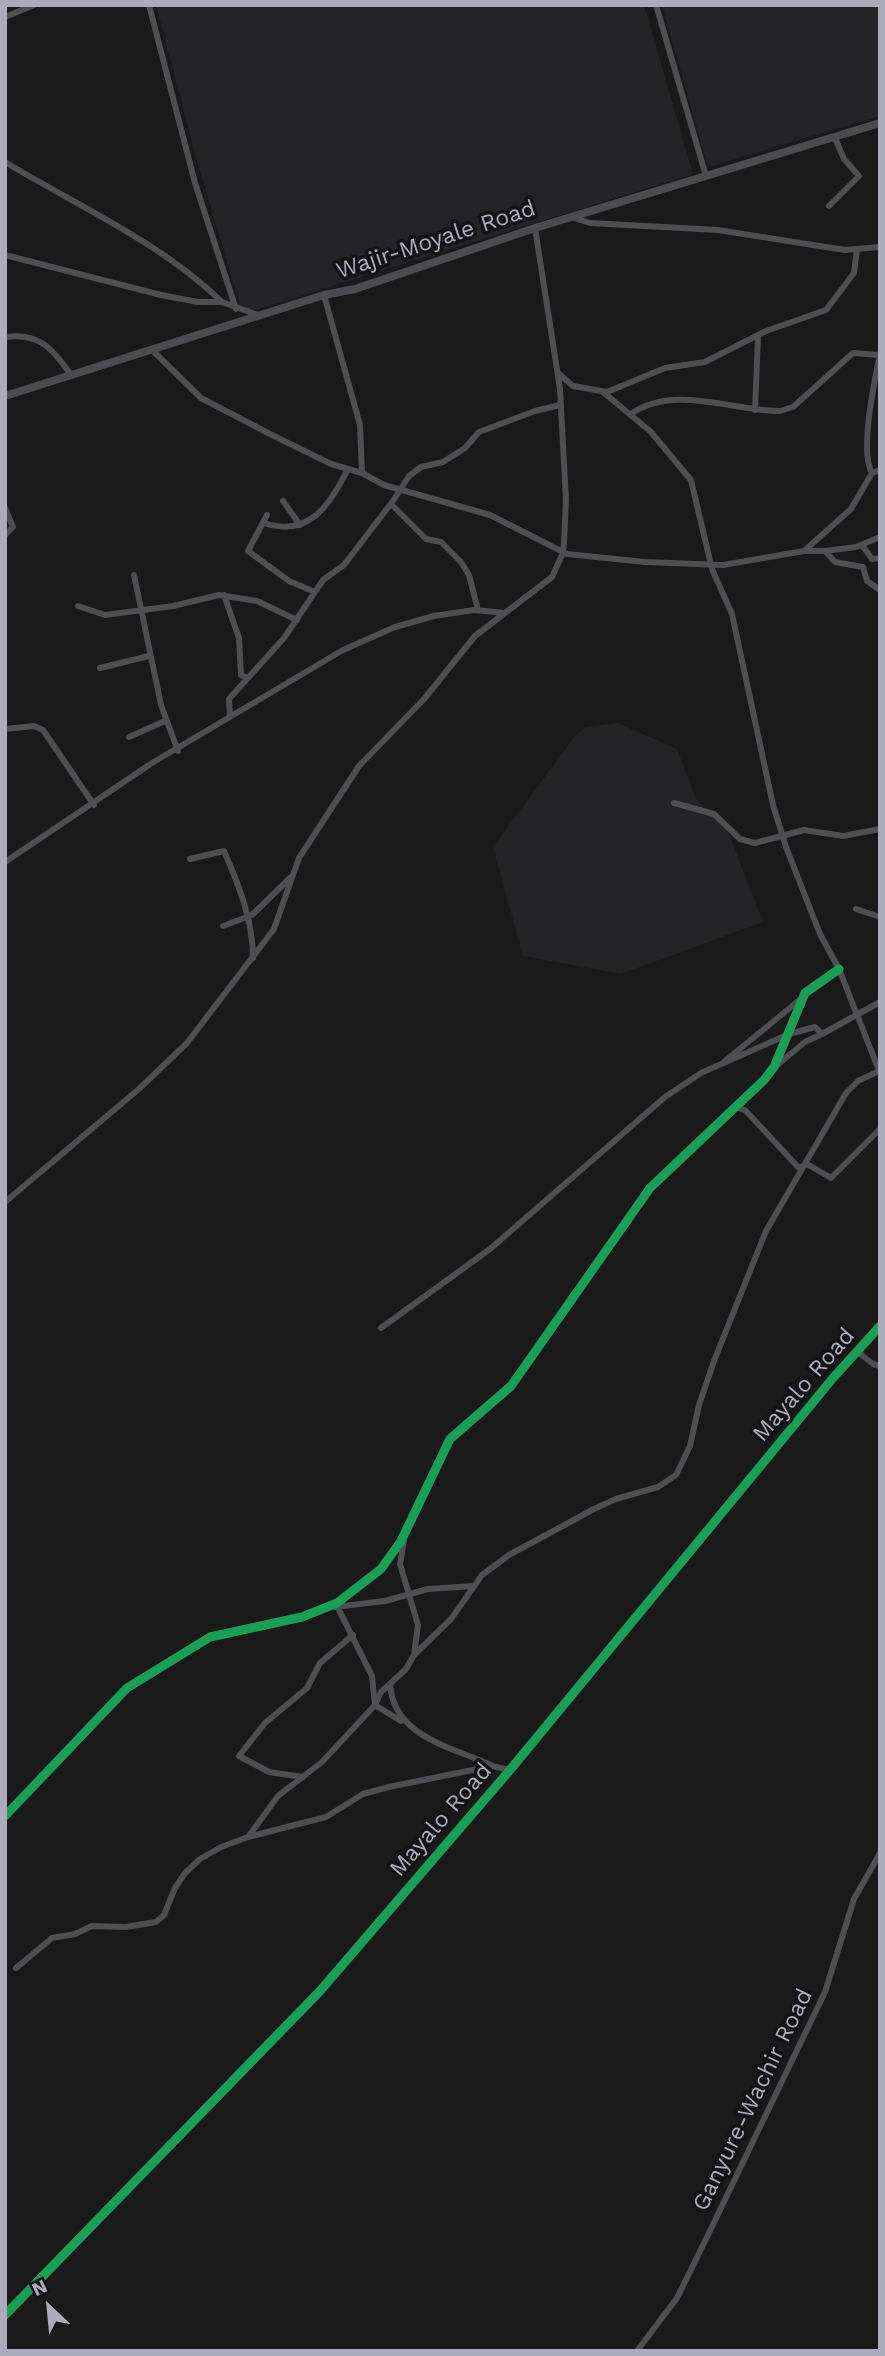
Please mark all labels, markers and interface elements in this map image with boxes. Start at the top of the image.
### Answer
street label: Wajir-Moyale Road [333,195,539,285]
street label: Mayalo Road [747,1323,861,1447]
street label: Mayalo Road [384,1758,498,1882]
street label: Ganyure-Wachir Road [687,1984,819,2216]
north arrow [14,2272,84,2342]
text: N [28,2274,51,2301]

